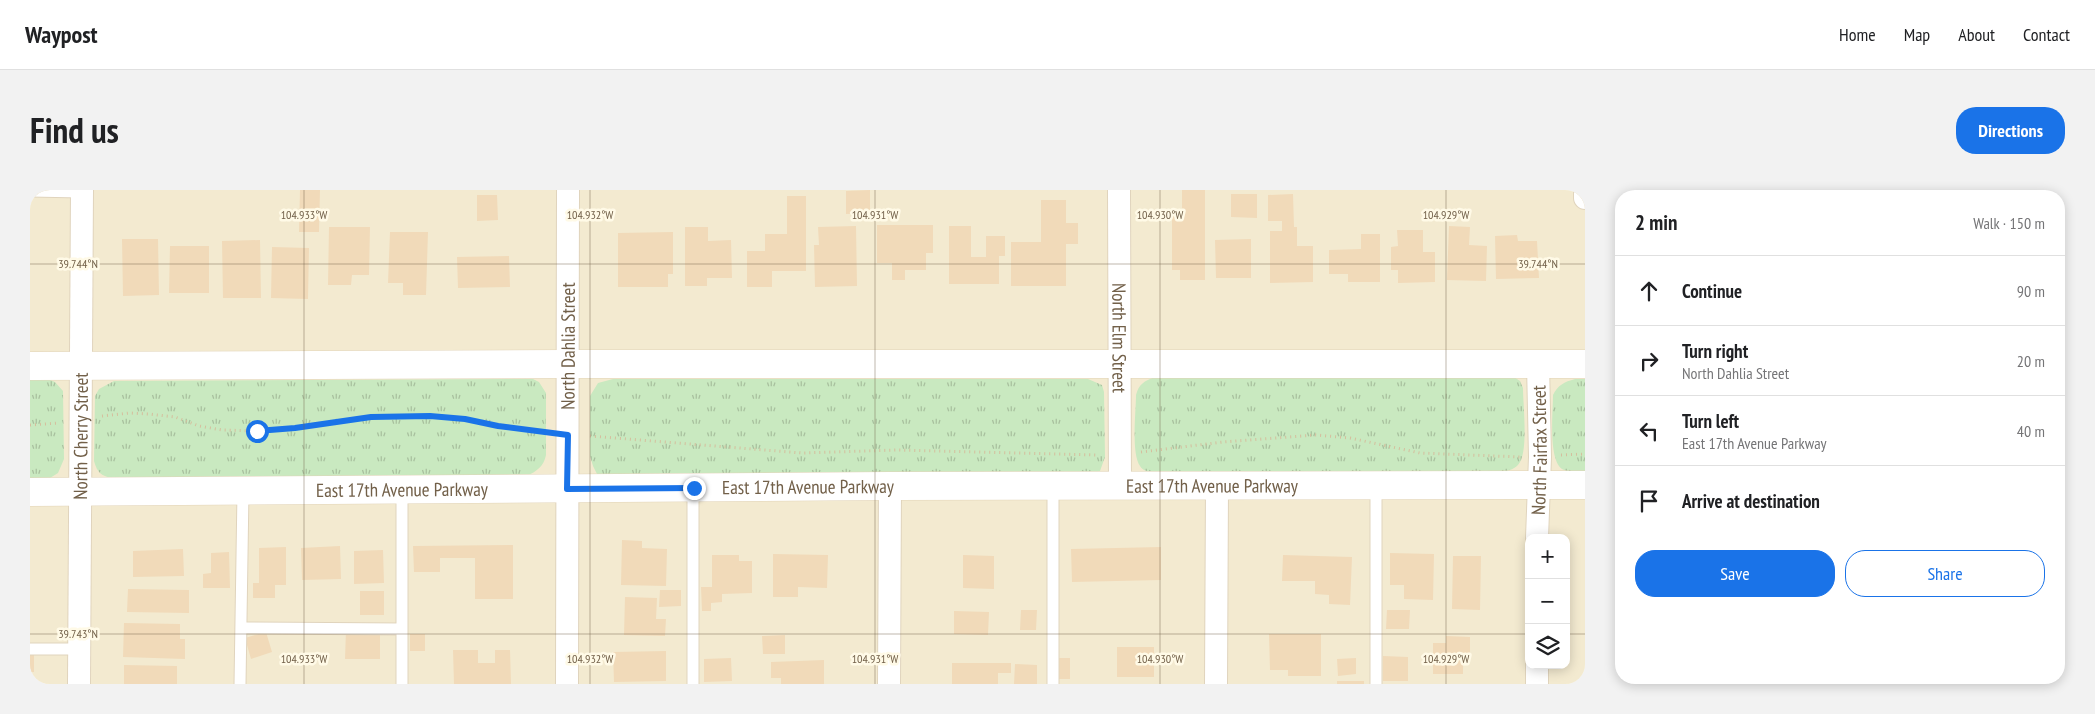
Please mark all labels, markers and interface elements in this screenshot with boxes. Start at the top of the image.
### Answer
text: Waypost [25,19,98,50]
text: Home [1839,23,1876,46]
text: Map [1904,23,1930,46]
text: About [1958,23,1995,46]
text: Contact [2023,23,2070,46]
text: Find us [30,107,119,153]
button: Directions [1956,107,2065,154]
text: 104.933°W [281,207,327,222]
text: 104.932°W [567,207,613,222]
text: 104.931°W [852,207,898,222]
text: 104.930°W [1137,207,1183,222]
text: 104.929°W [1423,207,1469,222]
text: 2 min [1635,209,1677,236]
text: Walk · 150 m [1973,213,2045,233]
text: 39.744°N [58,256,98,271]
text: 39.744°N [1518,256,1558,271]
icon: ahead [1635,277,1663,305]
text: Continue [1682,279,1742,303]
text: 90 m [2017,281,2045,301]
street label: North Dahlia Street [556,282,580,410]
street label: North Elm Street [1107,283,1132,394]
text: Turn right [1682,339,1748,363]
icon: right [1635,347,1663,375]
text: 20 m [2017,351,2045,371]
text: North Dahlia Street [1682,363,1789,383]
street label: North Cherry Street [68,372,93,500]
street label: North Fairfax Street [1526,384,1552,515]
text: Turn left [1682,409,1739,433]
icon: left [1635,417,1663,445]
route start [246,420,269,443]
text: 40 m [2017,421,2045,441]
text: East 17th Avenue Parkway [1682,433,1827,453]
street label: East 17th Avenue Parkway [1126,473,1299,498]
street label: East 17th Avenue Parkway [722,474,895,499]
street label: East 17th Avenue Parkway [316,477,489,502]
route end [683,477,706,500]
icon: arrive [1635,487,1663,515]
text: Arrive at destination [1682,489,1820,513]
map controls [1525,534,1570,669]
button: + [1525,534,1570,579]
button: Save [1635,550,1835,597]
button: Share [1845,550,2045,597]
button: − [1525,579,1570,624]
button: layers [1525,624,1570,669]
text: 39.743°N [58,626,98,641]
text: 104.933°W [281,651,327,666]
text: 104.932°W [567,651,613,666]
text: 104.931°W [852,651,898,666]
text: 104.930°W [1137,651,1183,666]
text: 104.929°W [1423,651,1469,666]

